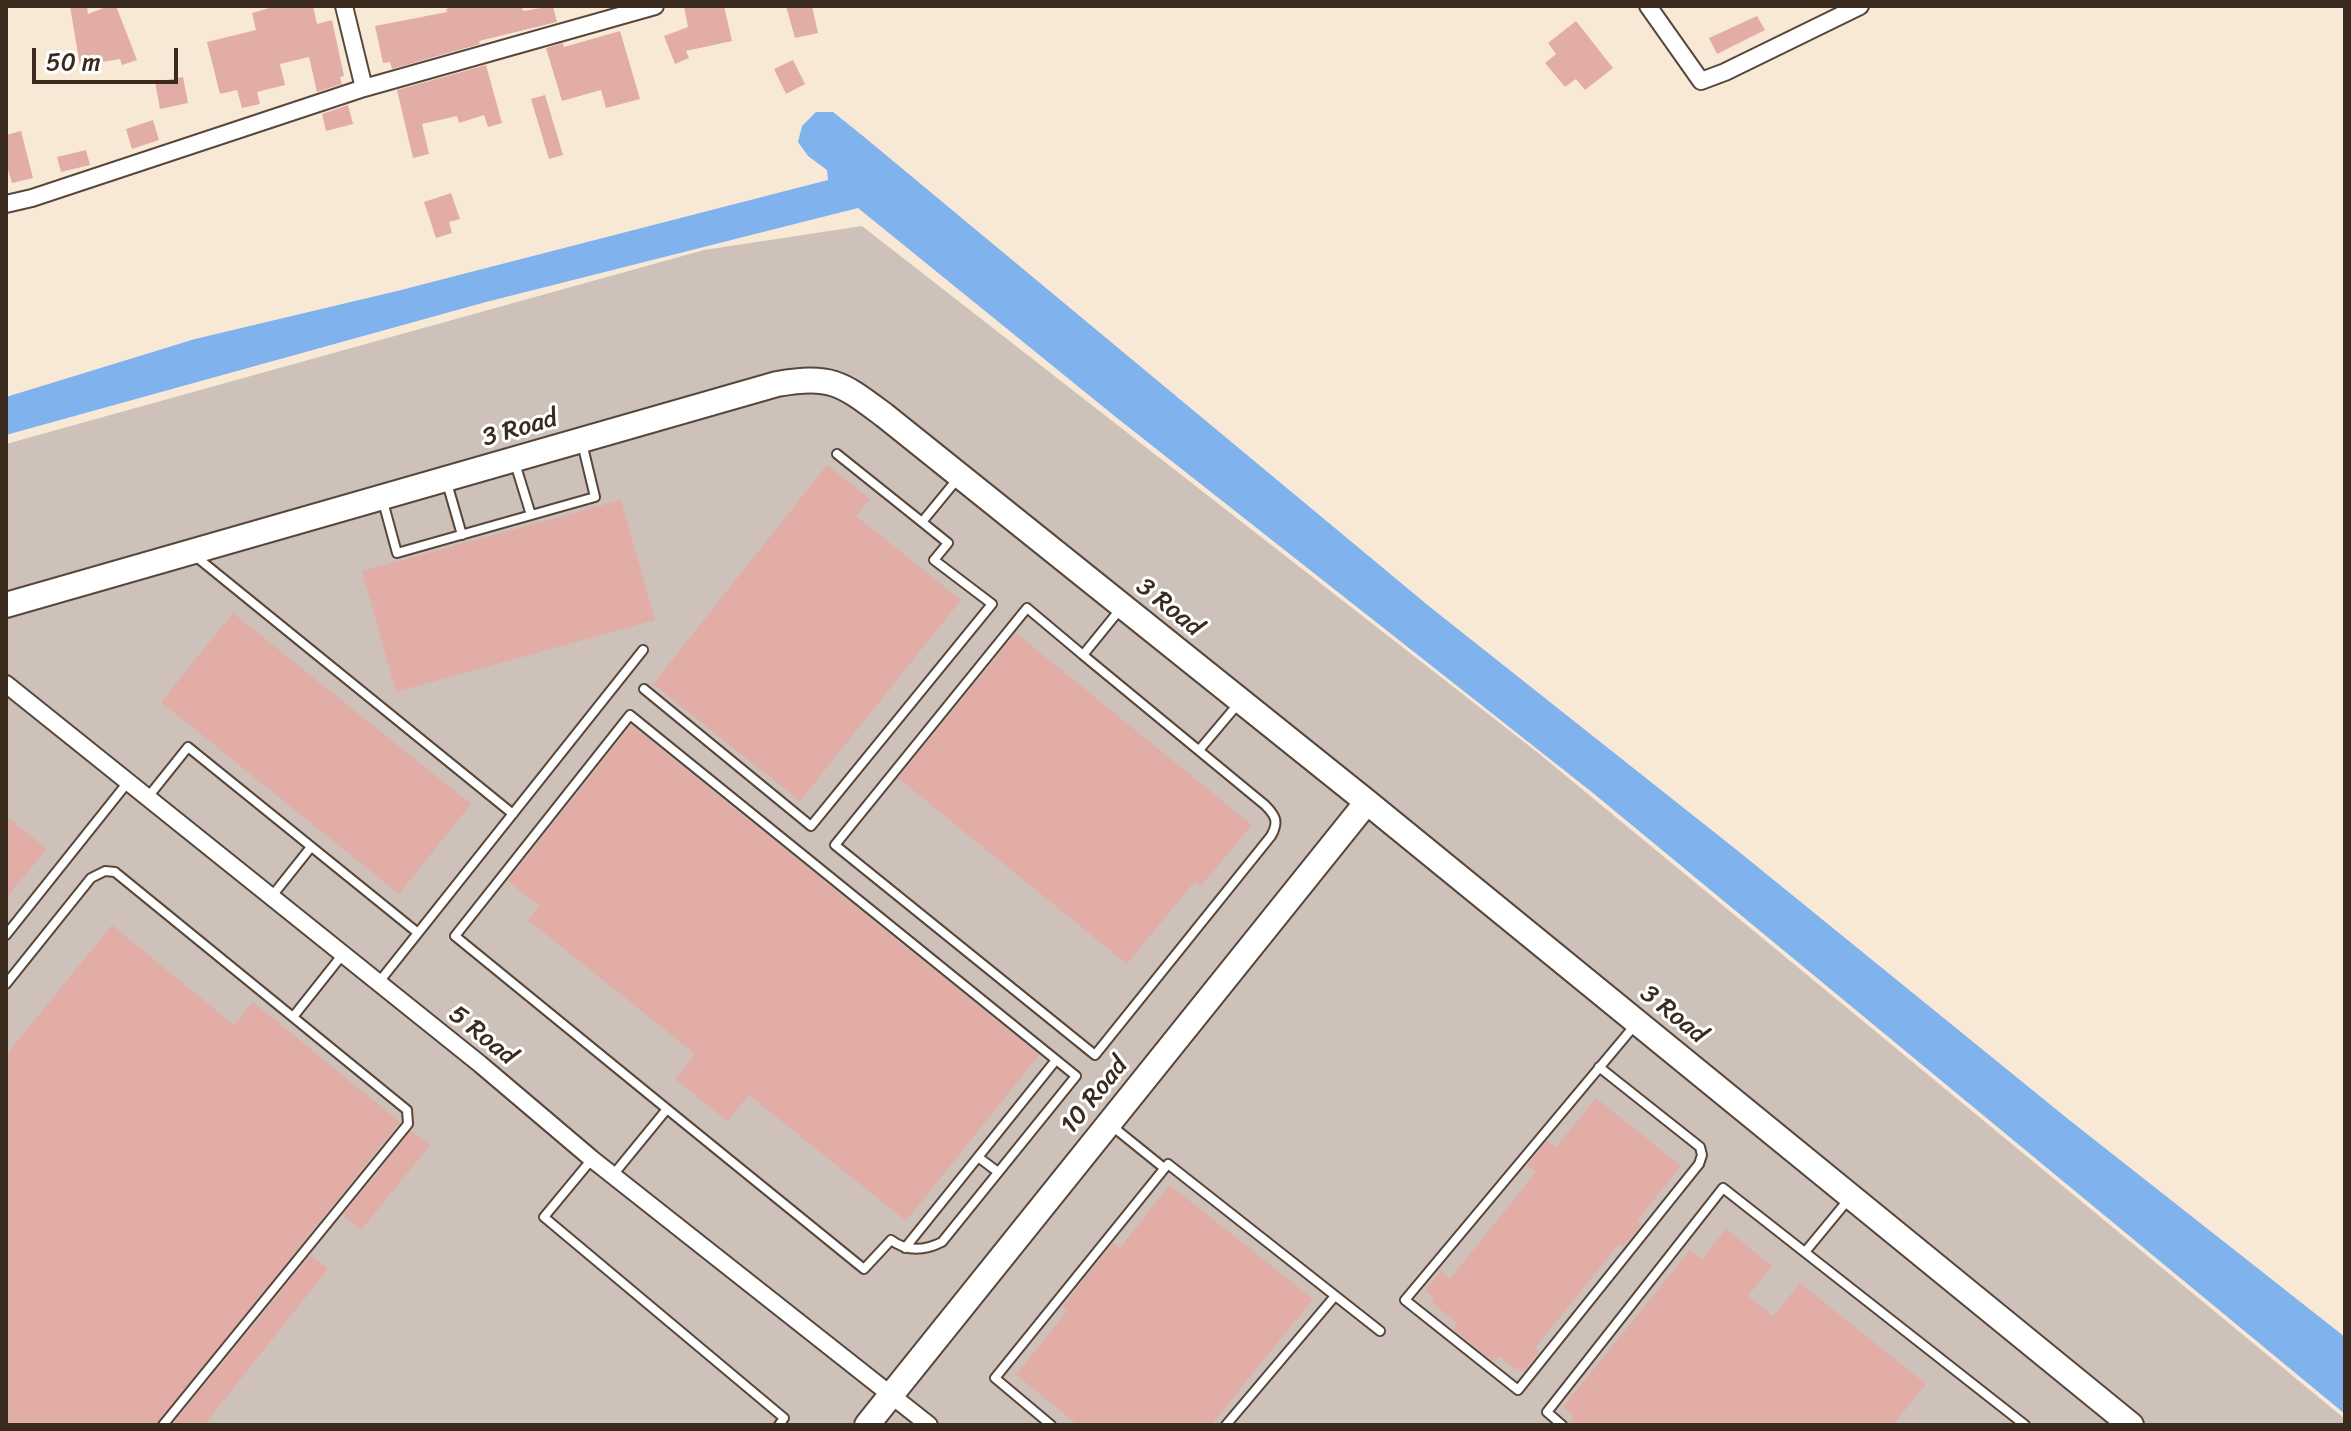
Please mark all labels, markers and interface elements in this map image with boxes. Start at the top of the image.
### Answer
scale bar [36,32,182,82]
text: 50 m [46,41,101,83]
street label: 3 Road [479,403,561,455]
street label: 3 Road [1129,572,1209,644]
street label: 3 Road [1633,979,1713,1051]
street label: 5 Road [442,999,522,1073]
street label: 10 Road [1055,1051,1135,1141]

